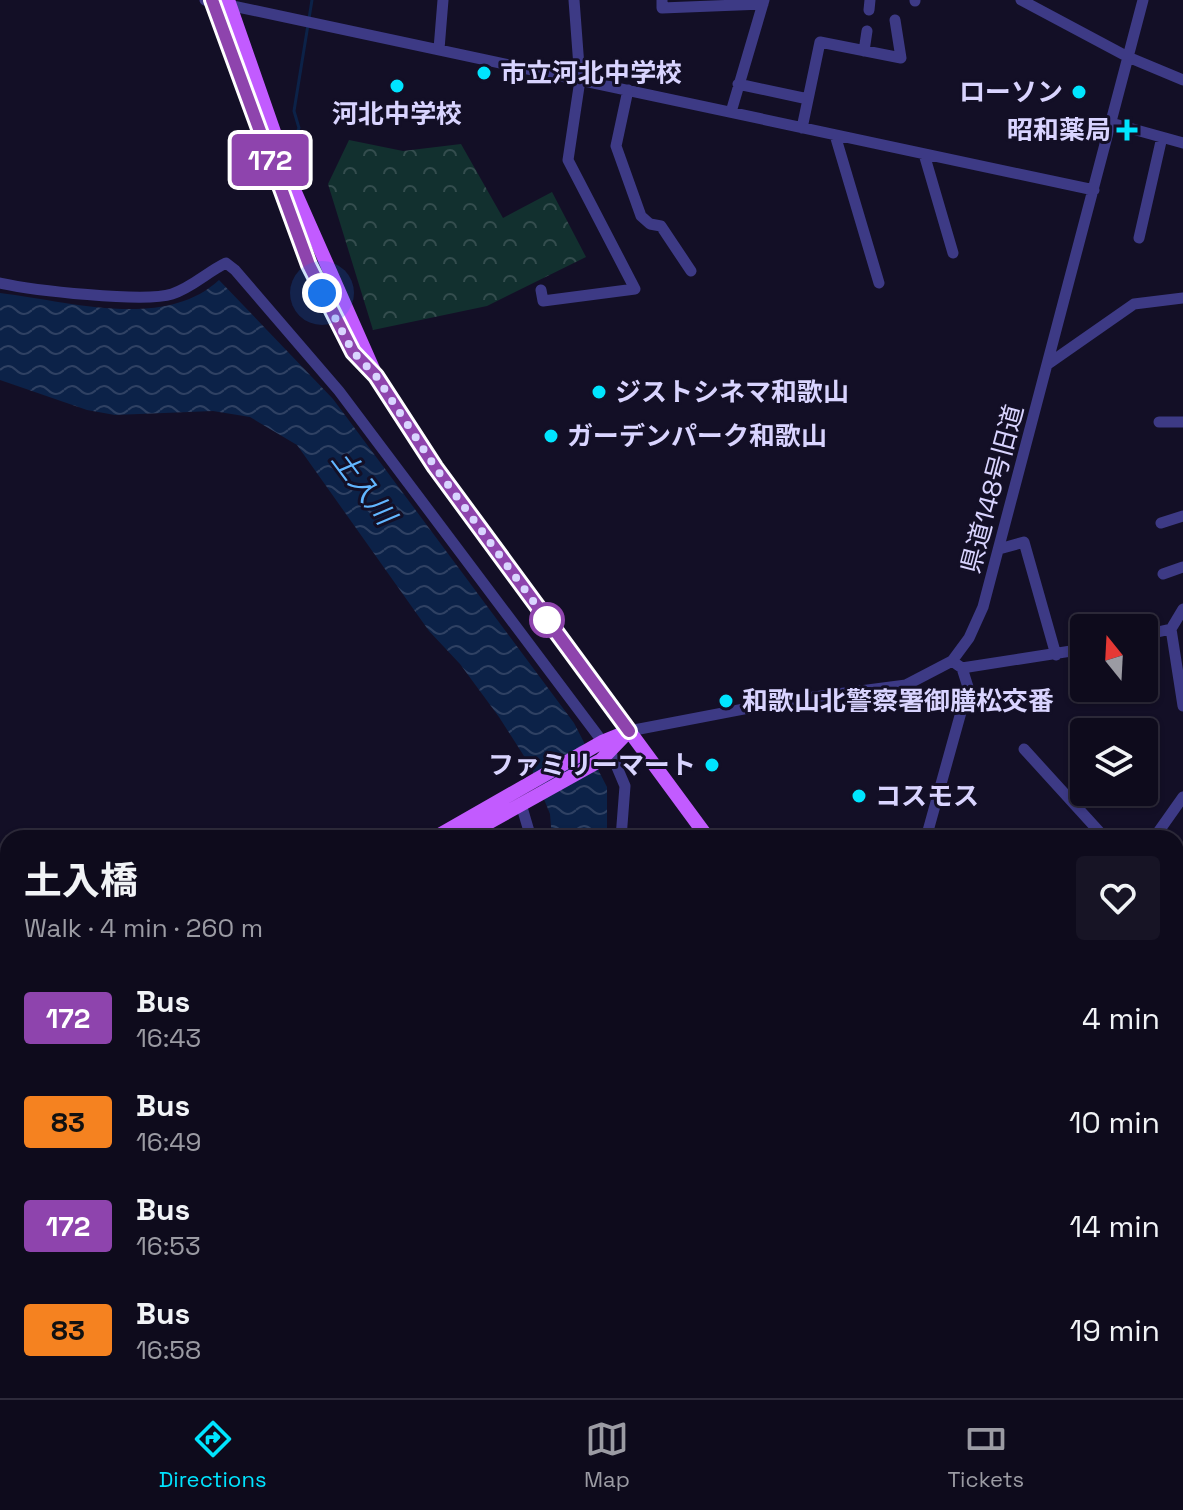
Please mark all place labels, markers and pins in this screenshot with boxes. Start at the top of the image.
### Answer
place label: 市立河北中学校 [500,56,682,90]
marker: 市立河北中学校 [475,64,493,82]
place label: ローソン [959,75,1063,109]
marker: 河北中学校 [388,77,406,95]
marker: ローソン [1070,83,1088,101]
place label: 河北中学校 [332,97,462,131]
place label: 昭和薬局 [1007,113,1111,147]
marker: 昭和薬局 [1118,121,1136,139]
place label: ジストシネマ和歌山 [615,375,849,409]
marker: ジストシネマ和歌山 [590,383,608,401]
place label: ガーデンパーク和歌山 [567,419,827,453]
marker: ガーデンパーク和歌山 [542,427,560,445]
unlabelled marker [530,603,564,637]
place label: 和歌山北警察署御膳松交番 [742,684,1054,718]
marker: 和歌山北警察署御膳松交番 [717,692,735,710]
place label: ファミリーマート [488,748,696,782]
marker: ファミリーマート [703,756,721,774]
place label: コスモス [875,779,979,813]
marker: コスモス [850,787,868,805]

